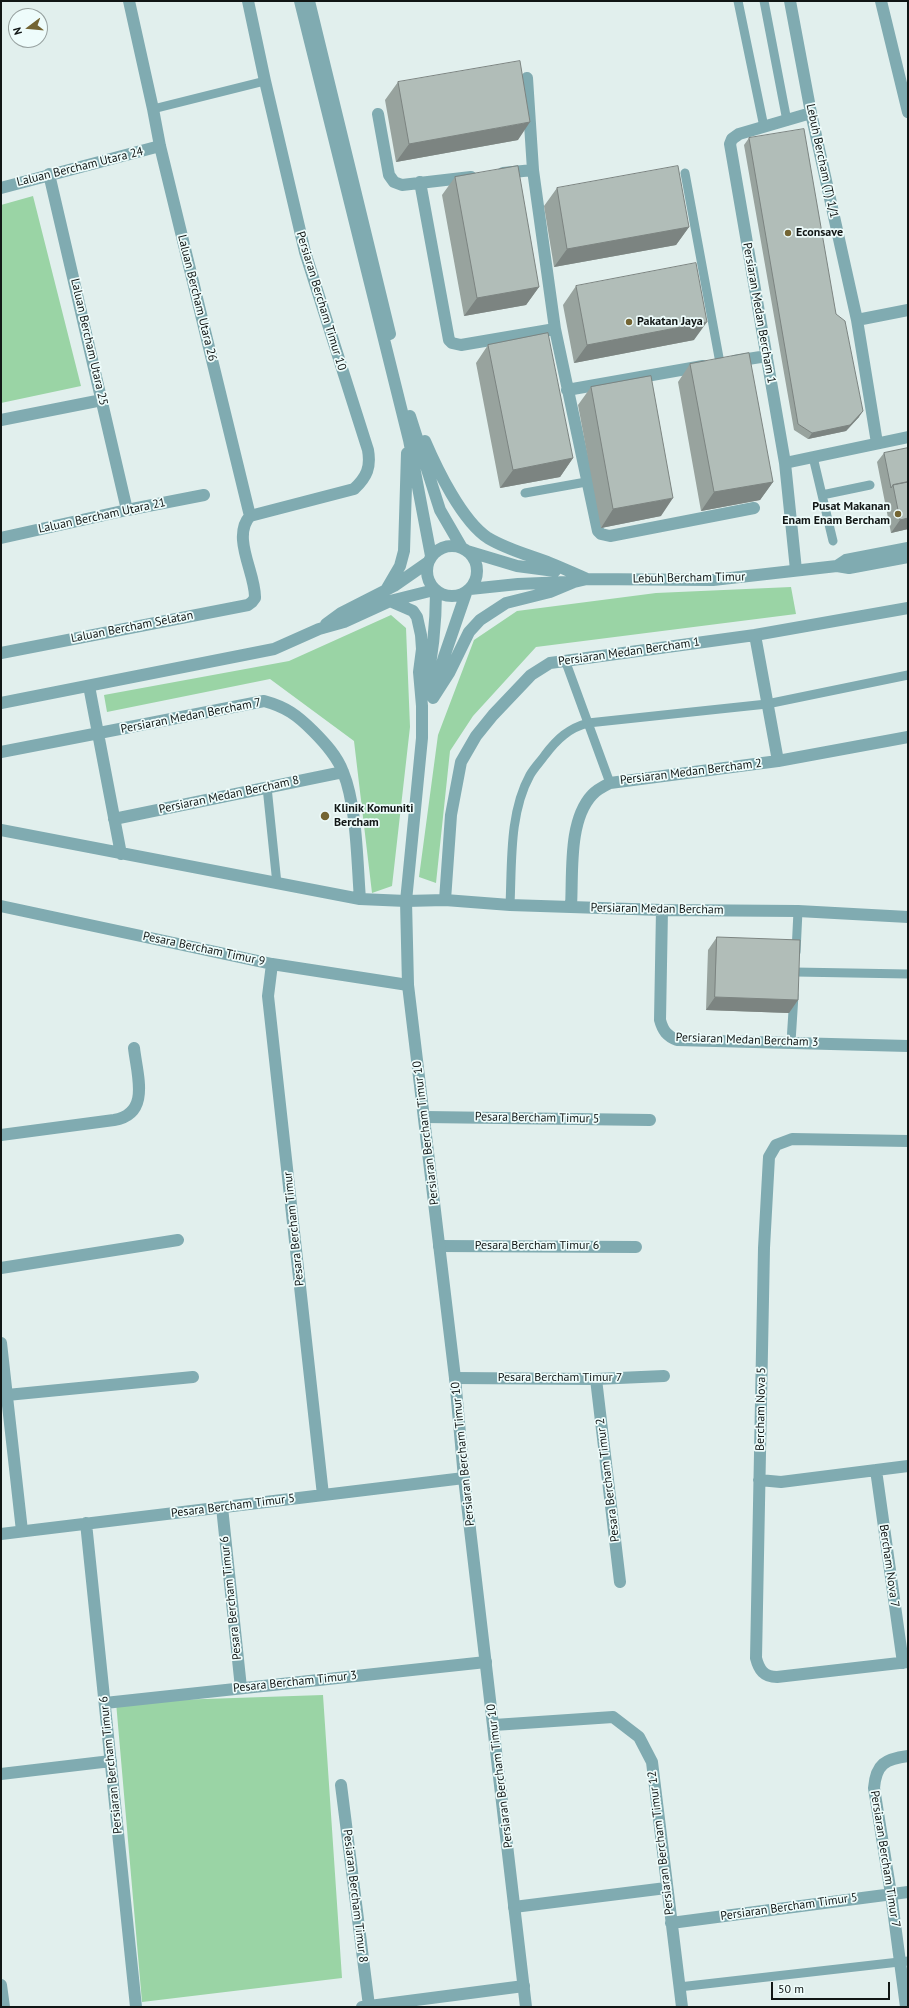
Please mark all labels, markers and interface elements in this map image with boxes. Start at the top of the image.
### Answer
north arrow [8,8,48,48]
text: N [10,26,25,36]
street label: Lebuh Bercham (T) 1/1 [803,102,841,220]
street label: Laluan Bercham Utara 24 [15,144,145,190]
place label: Econsave [796,226,843,240]
marker: Econsave [783,228,793,238]
street label: Persiaran Bercham Timur 10 [293,230,349,372]
street label: Laluan Bercham Utara 26 [174,233,220,363]
street label: Persiaran Medan Bercham 1 [740,241,778,385]
street label: Laluan Bercham Utara 25 [67,277,111,407]
place label: Pakatan Jaya [637,315,703,329]
marker: Pakatan Jaya [624,317,634,327]
street label: Laluan Bercham Utara 21 [37,495,167,537]
place label: Pusat Makanan Enam Enam Bercham [782,500,890,528]
marker: Pusat Makanan Enam Enam Bercham [893,509,903,519]
street label: Lebuh Bercham Timur [633,570,745,586]
street label: Laluan Bercham Selatan [70,608,194,646]
street label: Persiaran Medan Bercham 1 [557,635,701,669]
street label: Persiaran Medan Bercham 7 [120,695,262,737]
street label: Persiaran Medan Bercham 2 [619,756,763,788]
street label: Persiaran Medan Bercham 8 [158,773,300,817]
place label: Klinik Komuniti Bercham [334,802,413,830]
marker: Klinik Komuniti Bercham [319,810,331,822]
street label: Persiaran Medan Bercham [590,901,724,917]
street label: Pesara Bercham Timur 9 [142,929,266,969]
street label: Persiaran Medan Bercham 3 [675,1030,819,1050]
street label: Persiaran Bercham Timur 10 [410,1060,442,1206]
street label: Pesara Bercham Timur 5 [475,1110,599,1126]
street label: Pesara Bercham Timur [281,1171,307,1287]
street label: Pesara Bercham Timur 6 [475,1239,599,1253]
street label: Bercham Nova 5 [753,1367,769,1451]
street label: Pesara Bercham Timur 7 [498,1371,622,1385]
street label: Persiaran Bercham Timur 10 [448,1381,478,1527]
street label: Pesara Bercham Timur 2 [593,1417,623,1543]
street label: Pesara Bercham Timur 5 [170,1491,296,1521]
street label: Bercham Nova 7 [876,1523,902,1609]
street label: Pesara Bercham Timur 6 [217,1535,245,1661]
street label: Pesara Bercham Timur 3 [232,1668,358,1696]
street label: Persiaran Bercham Timur 6 [97,1695,125,1835]
street label: Persiaran Bercham Timur 10 [484,1703,516,1849]
street label: Persiaran Bercham Timur 12 [645,1770,677,1916]
street label: Persiaran Bercham Timur 7 [867,1790,903,1928]
street label: Pesiaran Bercham Timur 8 [340,1828,370,1964]
street label: Persiaran Bercham Timur 5 [719,1890,859,1924]
scale bar [773,1974,892,2000]
text: 50 m [778,1981,804,1996]

